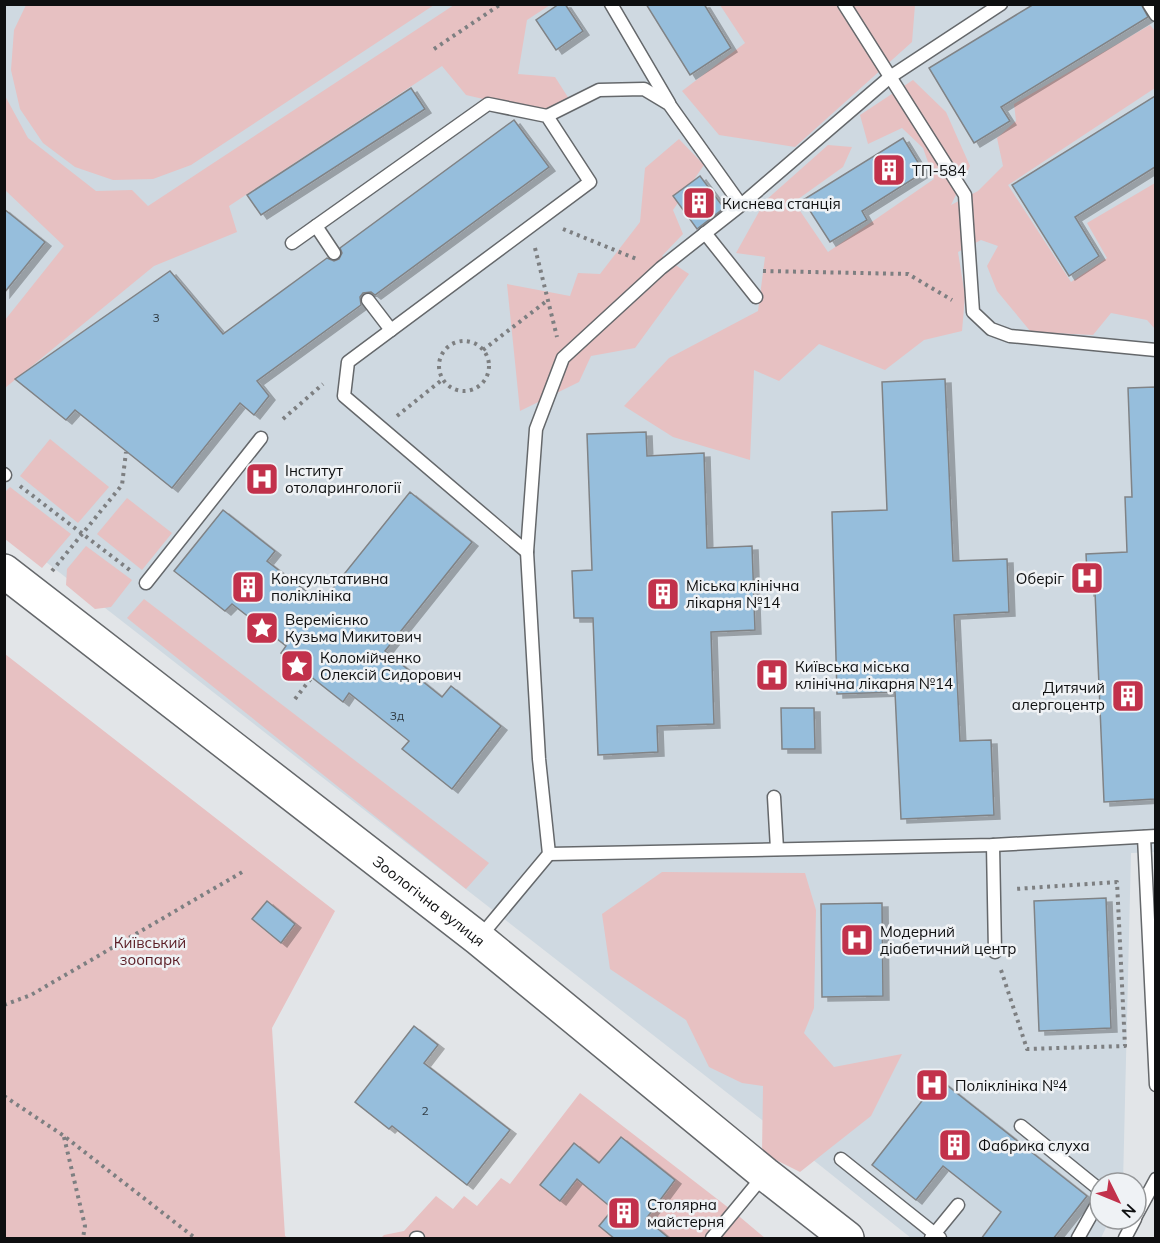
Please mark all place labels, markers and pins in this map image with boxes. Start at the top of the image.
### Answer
building icon: ТП-584 [871,152,907,188]
place label: ТП-584 [912,161,966,180]
building icon: Киснева станція [681,185,717,221]
place label: Киснева станція [722,194,841,213]
hospital icon: Інститут отоларингології [244,461,280,497]
place label: Інститут отоларингології [285,461,401,497]
hospital icon: Оберіг [1069,560,1105,596]
building icon: Консультативна поліклініка [230,569,266,605]
place label: Консультативна поліклініка [271,569,389,605]
place label: Оберіг [1016,569,1064,588]
building icon: Міська клінічна лікарня №14 [645,576,681,612]
place label: Міська клінічна лікарня №14 [686,576,799,612]
place icon: Веремієнко Кузьма Микитович [244,610,280,646]
place label: Веремієнко Кузьма Микитович [285,610,422,646]
place icon: Коломійченко Олексій Сидорович [279,648,315,684]
place label: Коломійченко Олексій Сидорович [320,648,461,684]
hospital icon: Київська міська клінічна лікарня №14 [754,657,790,693]
place label: Київська міська клінічна лікарня №14 [795,657,953,693]
place label: Дитячий алергоцентр [1012,678,1105,714]
building icon: Дитячий алергоцентр [1110,678,1146,714]
hospital icon: Модерний діабетичний центр [839,922,875,958]
place label: Модерний діабетичний центр [880,922,1016,958]
hospital icon: Поліклініка №4 [914,1067,950,1103]
place label: Поліклініка №4 [955,1076,1067,1095]
building icon: Фабрика слуха [937,1127,973,1163]
place label: Фабрика слуха [978,1136,1090,1155]
building icon: Столярна майстерня [606,1195,642,1231]
place label: Столярна майстерня [647,1195,724,1231]

